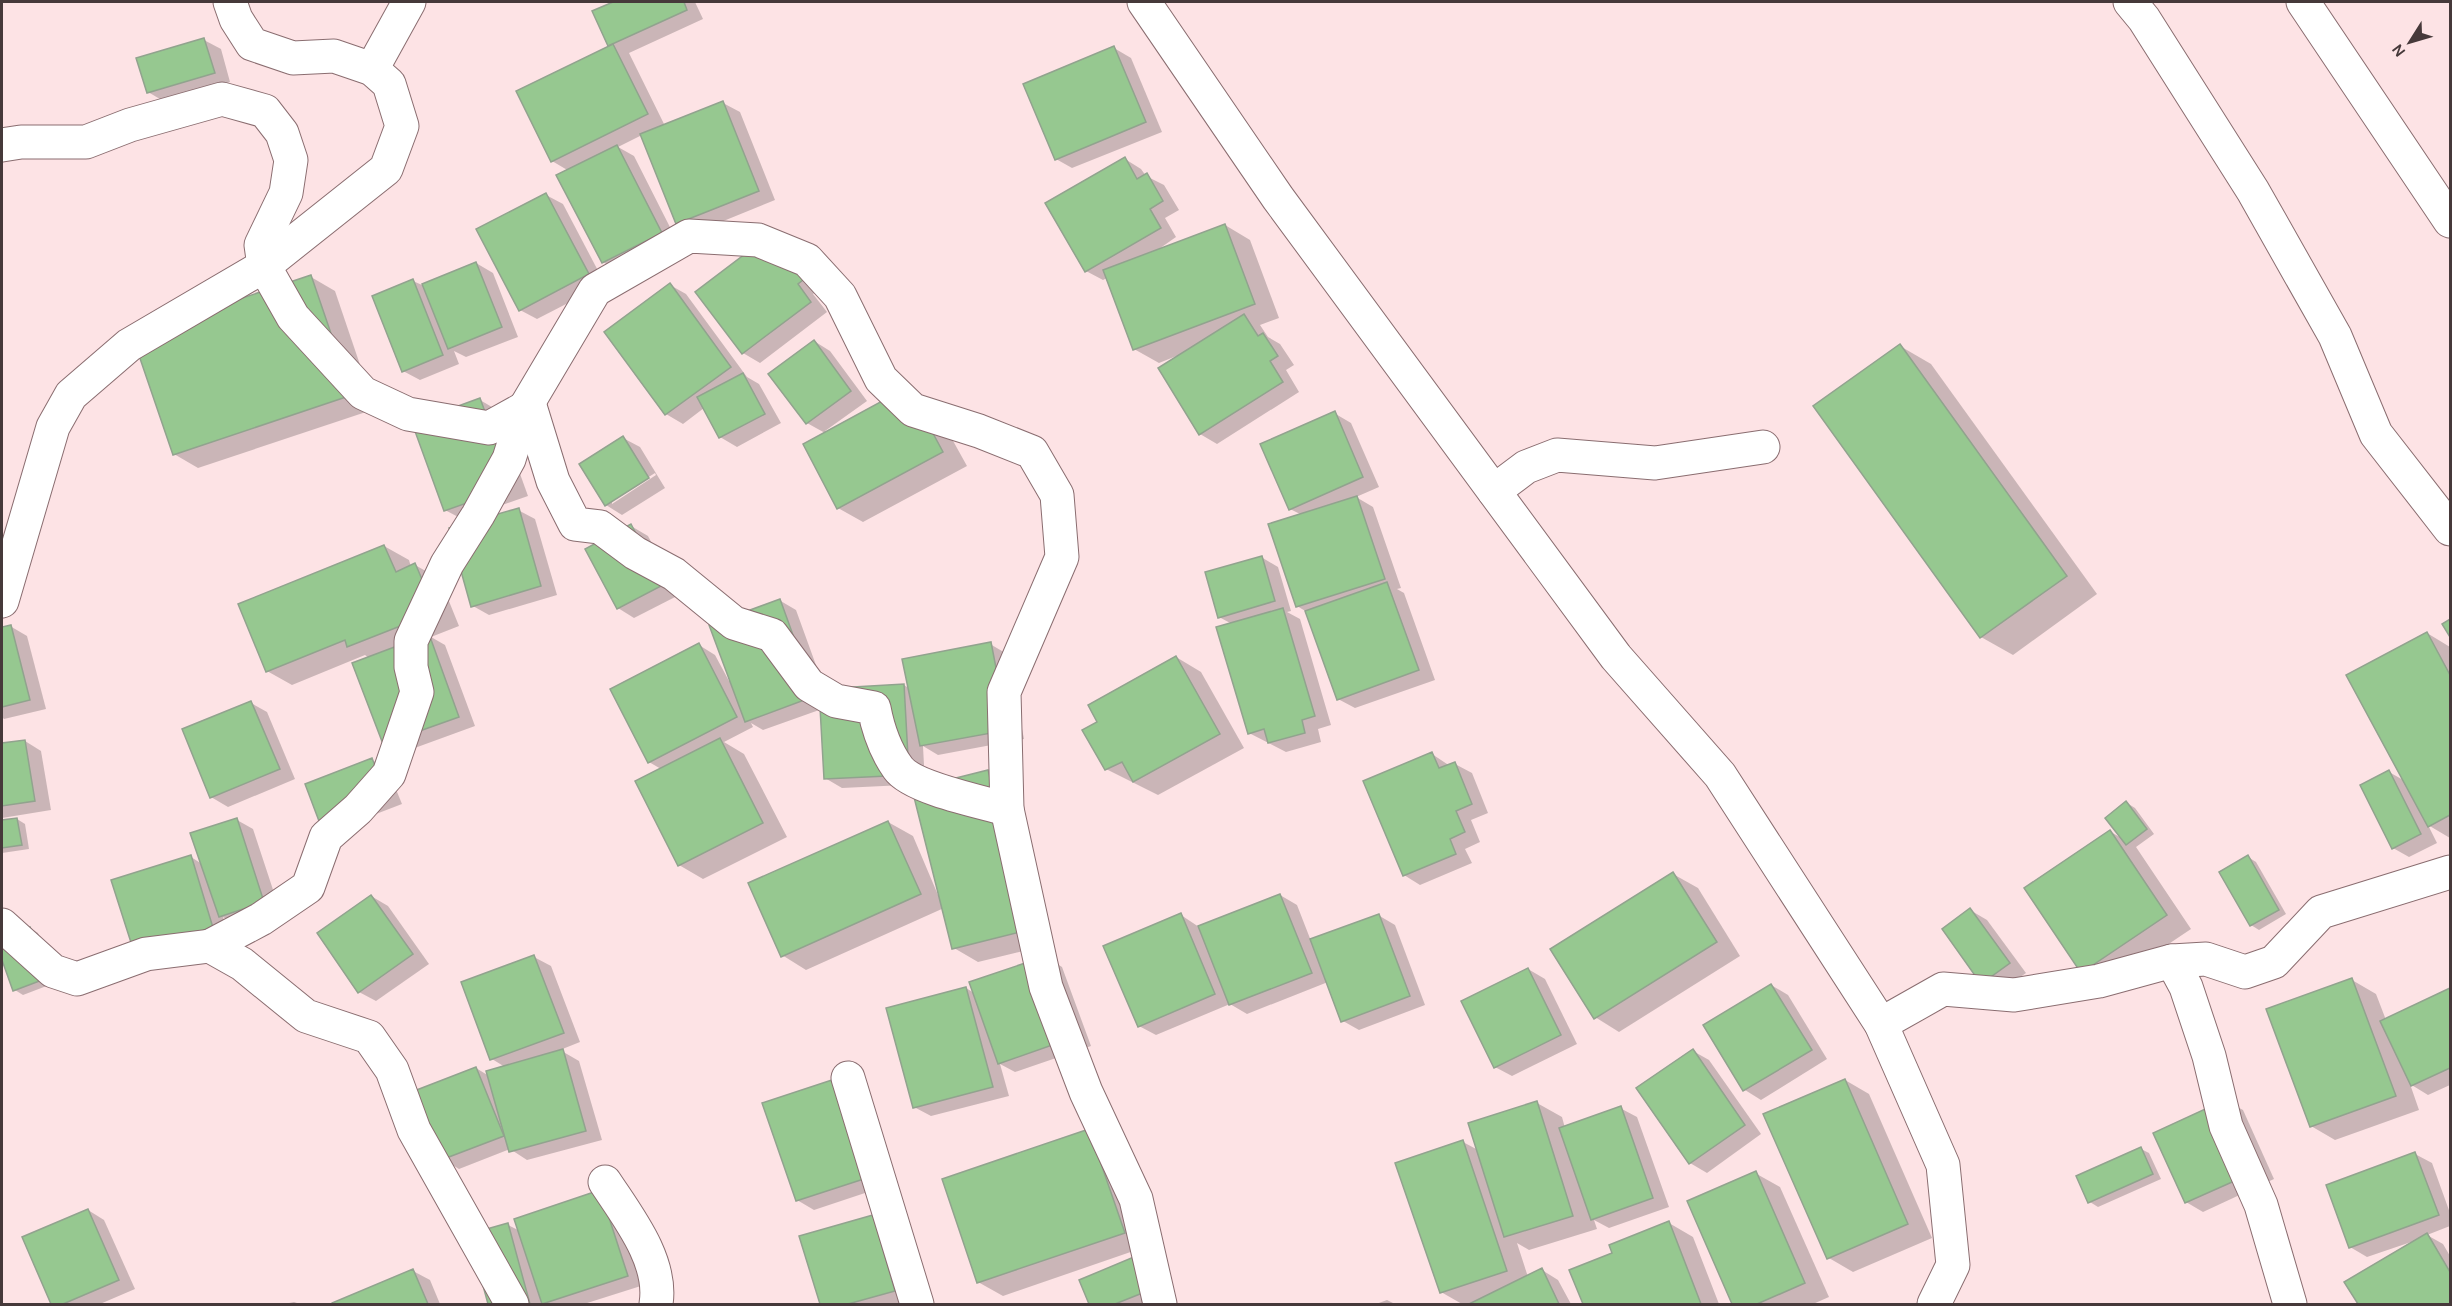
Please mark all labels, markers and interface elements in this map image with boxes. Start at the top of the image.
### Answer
north arrow [2380,12,2440,72]
text: N [2387,40,2409,61]

